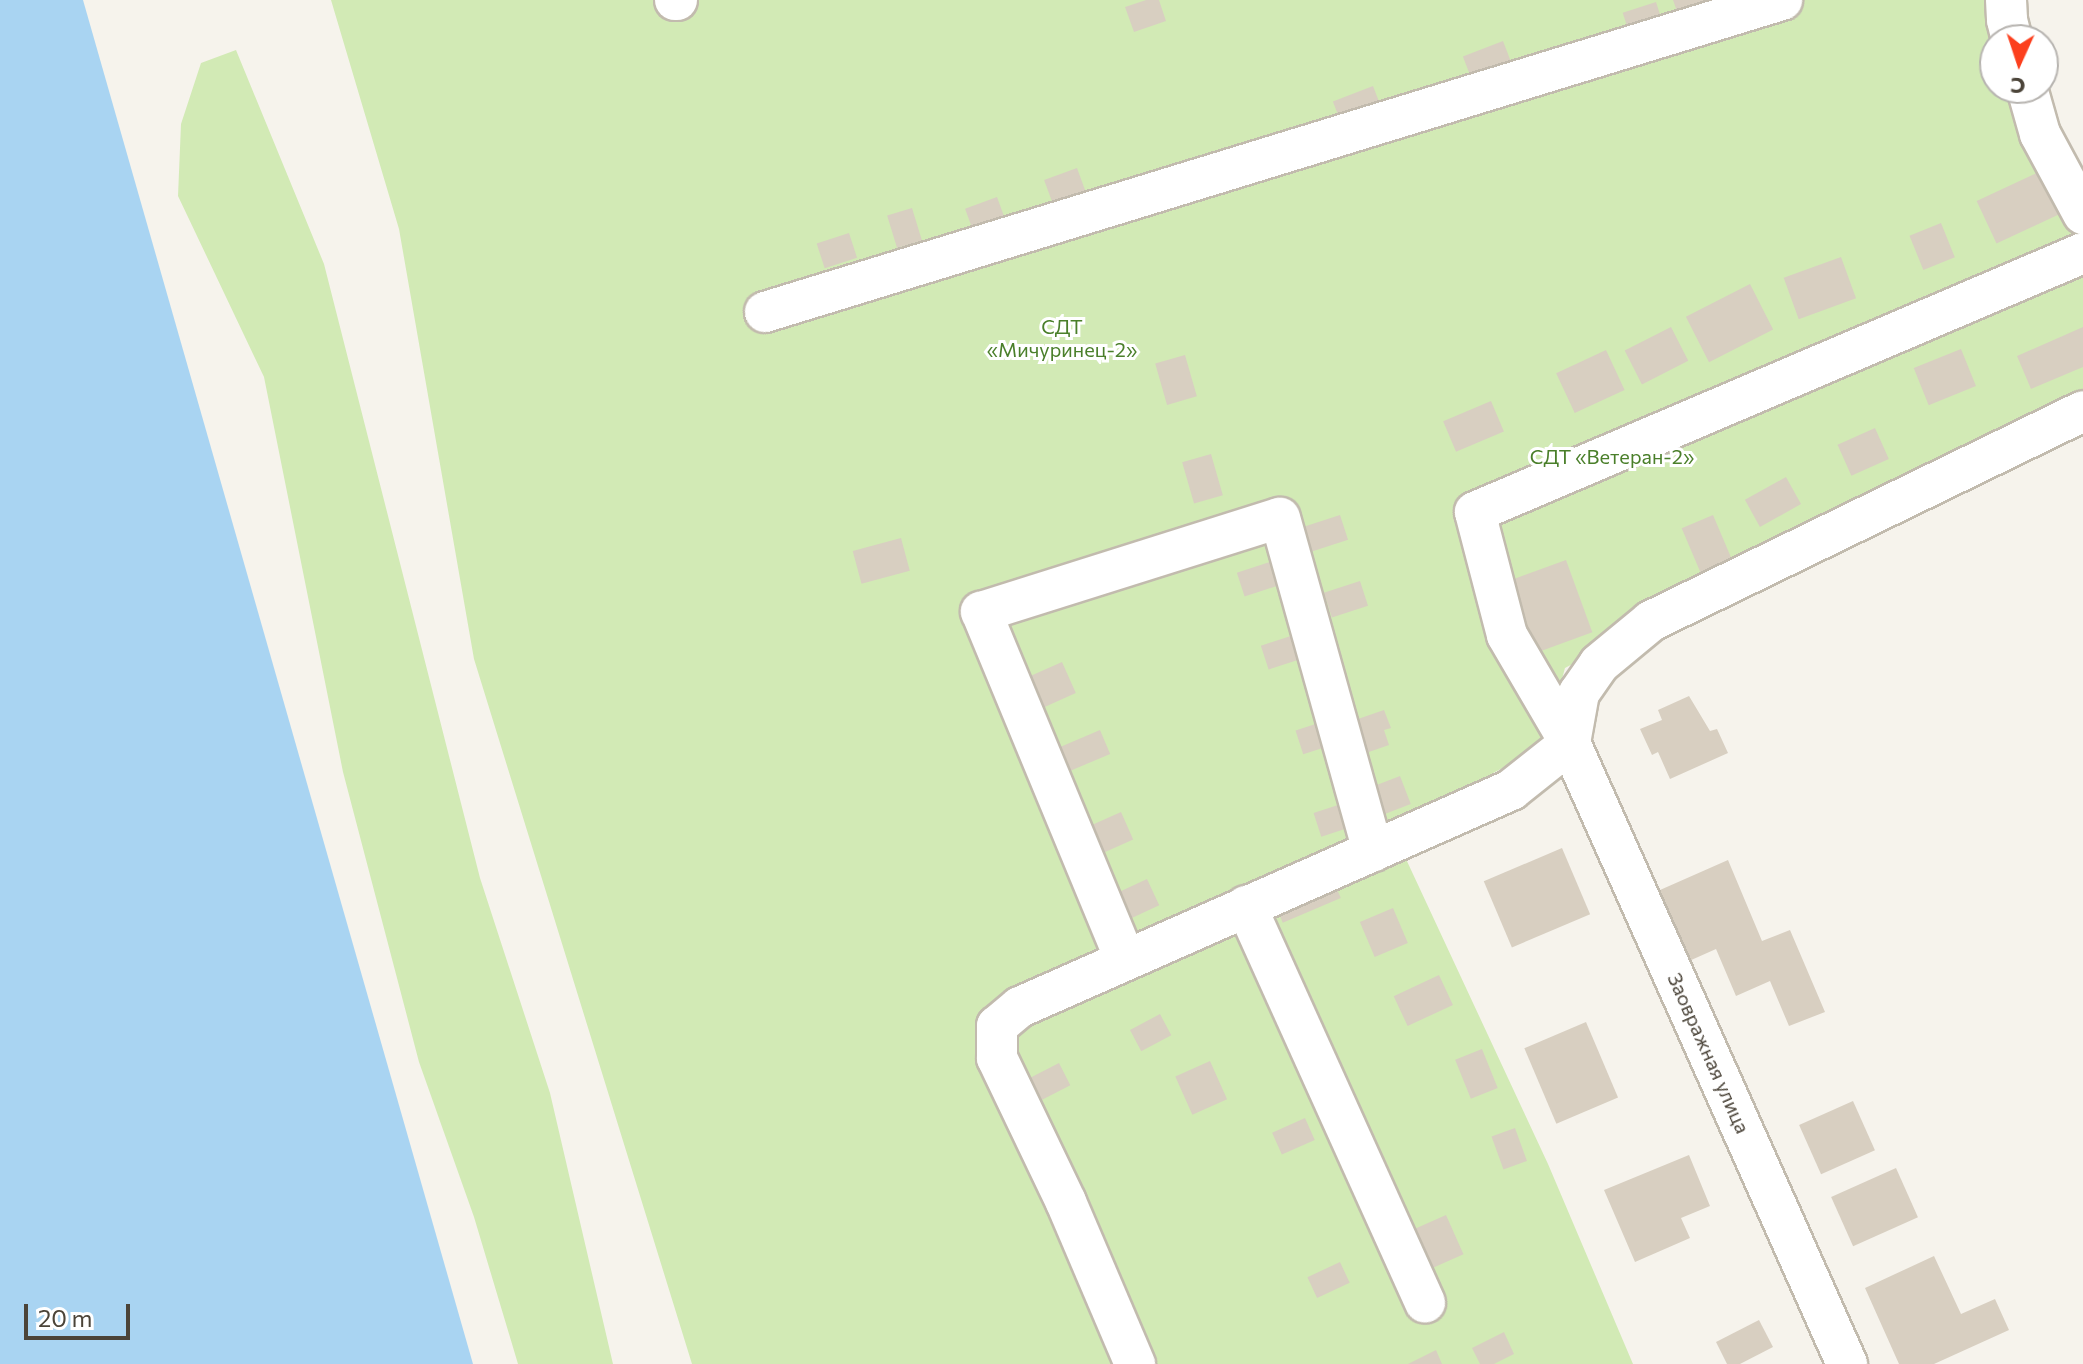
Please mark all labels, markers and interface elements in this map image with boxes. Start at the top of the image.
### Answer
north arrow [1979,24,2059,104]
text: С [2010,73,2026,100]
park label: СДТ «Мичуринец-2» [987,314,1137,361]
park label: СДТ «Ветеран-2» [1530,444,1694,468]
street label: Заовражная улица [1663,969,1755,1137]
scale bar [28,1288,134,1338]
text: 20 m [38,1303,92,1332]

